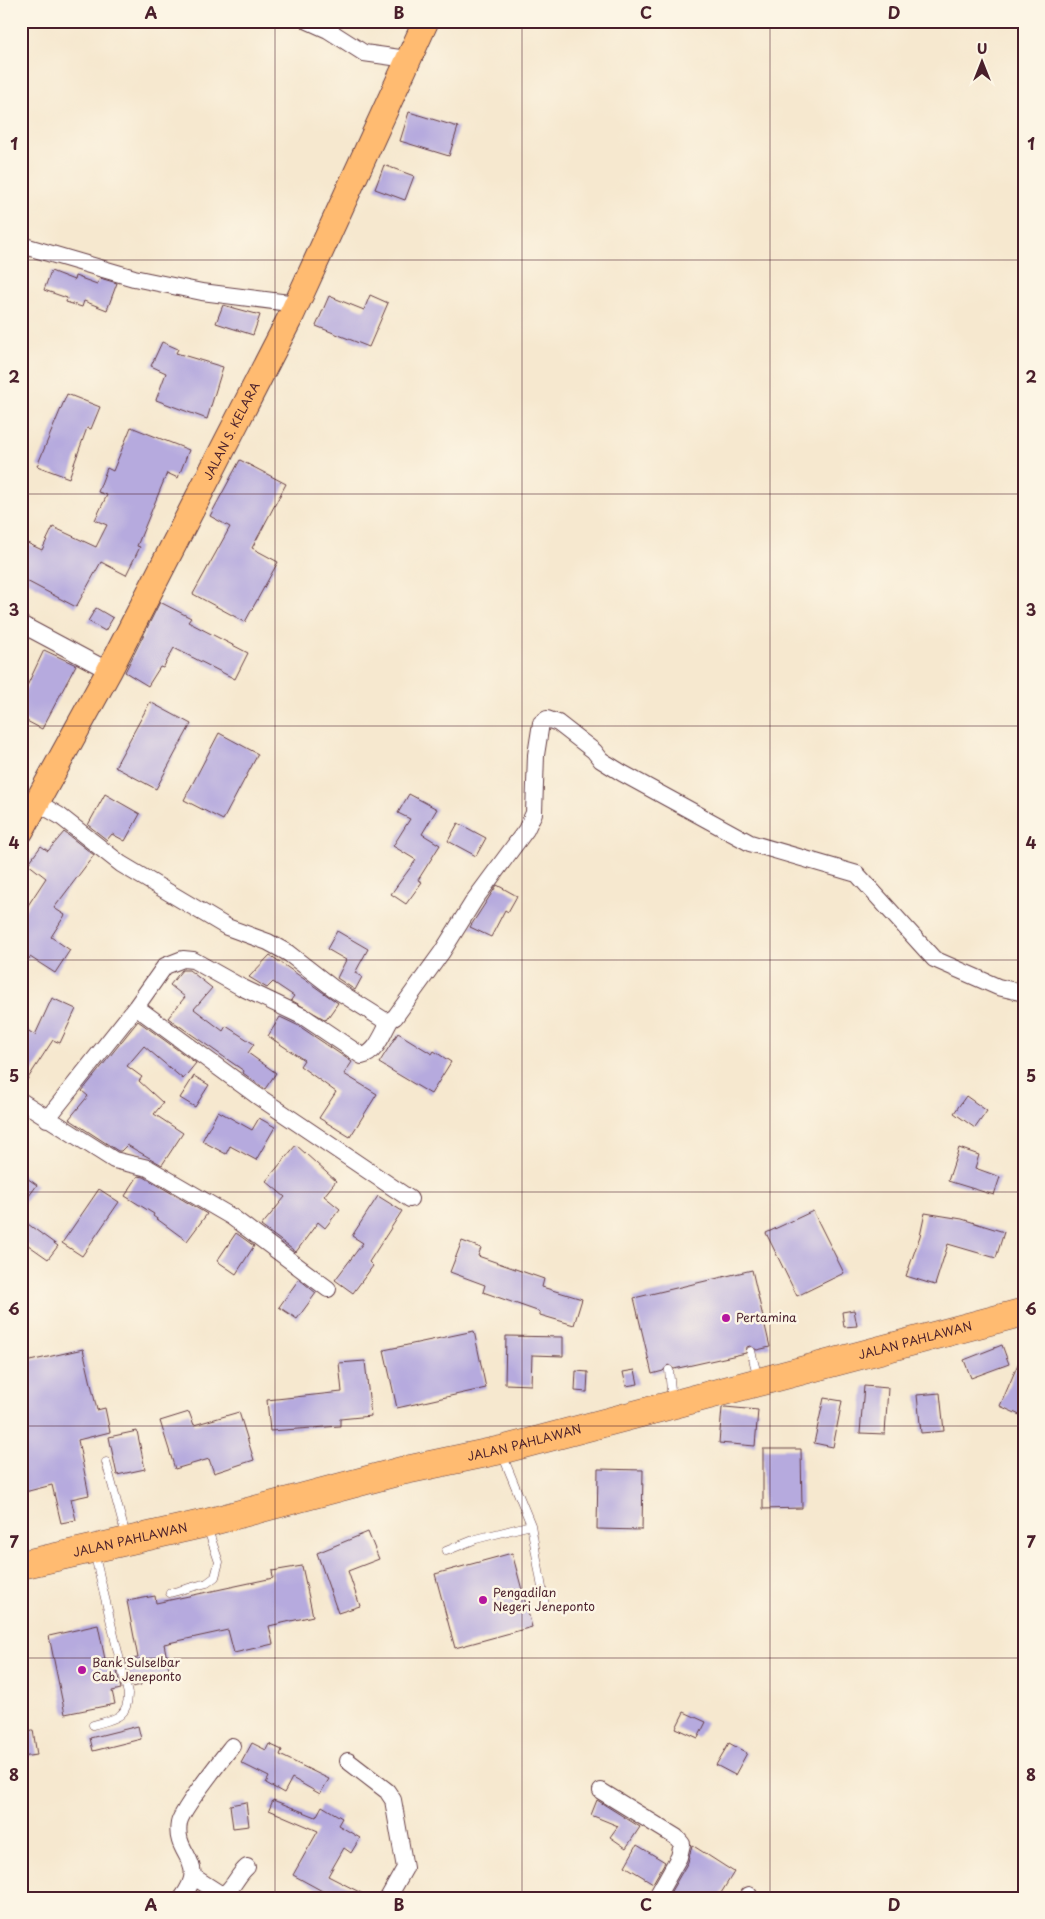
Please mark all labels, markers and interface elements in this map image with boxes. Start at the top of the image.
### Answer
text: A [145,0,158,24]
text: B [394,0,405,24]
text: C [640,0,652,24]
text: D [888,0,900,24]
north arrow [958,38,1008,88]
text: U [977,38,987,59]
text: 1 [10,131,18,155]
text: 1 [1027,131,1035,155]
text: 2 [8,364,20,388]
text: 2 [1025,364,1037,388]
street label: JALAN S. KELARA [198,378,264,483]
text: 3 [9,597,19,621]
text: 3 [1026,597,1036,621]
text: 4 [9,830,20,854]
text: 4 [1026,830,1037,854]
text: 5 [9,1063,19,1087]
text: 5 [1026,1063,1036,1087]
text: 6 [8,1296,20,1320]
text: 6 [1025,1296,1037,1320]
place label: Pertamina [736,1308,797,1326]
marker: Pertamina [720,1312,732,1324]
street label: JALAN PAHLAWAN [856,1316,974,1363]
street label: JALAN PAHLAWAN [465,1419,583,1465]
street label: JALAN PAHLAWAN [71,1517,189,1561]
text: 7 [9,1529,19,1553]
text: 7 [1026,1529,1036,1553]
place label: Pengadilan Negeri Jeneponto [493,1583,595,1615]
marker: Pengadilan Negeri Jeneponto [477,1594,489,1606]
place label: Bank Sulselbar Cab. Jeneponto [92,1653,182,1685]
marker: Bank Sulselbar Cab. Jeneponto [76,1664,88,1676]
text: 8 [9,1762,19,1786]
text: 8 [1026,1762,1036,1786]
text: A [145,1892,158,1916]
text: B [394,1892,405,1916]
text: C [640,1892,652,1916]
text: D [888,1892,900,1916]

